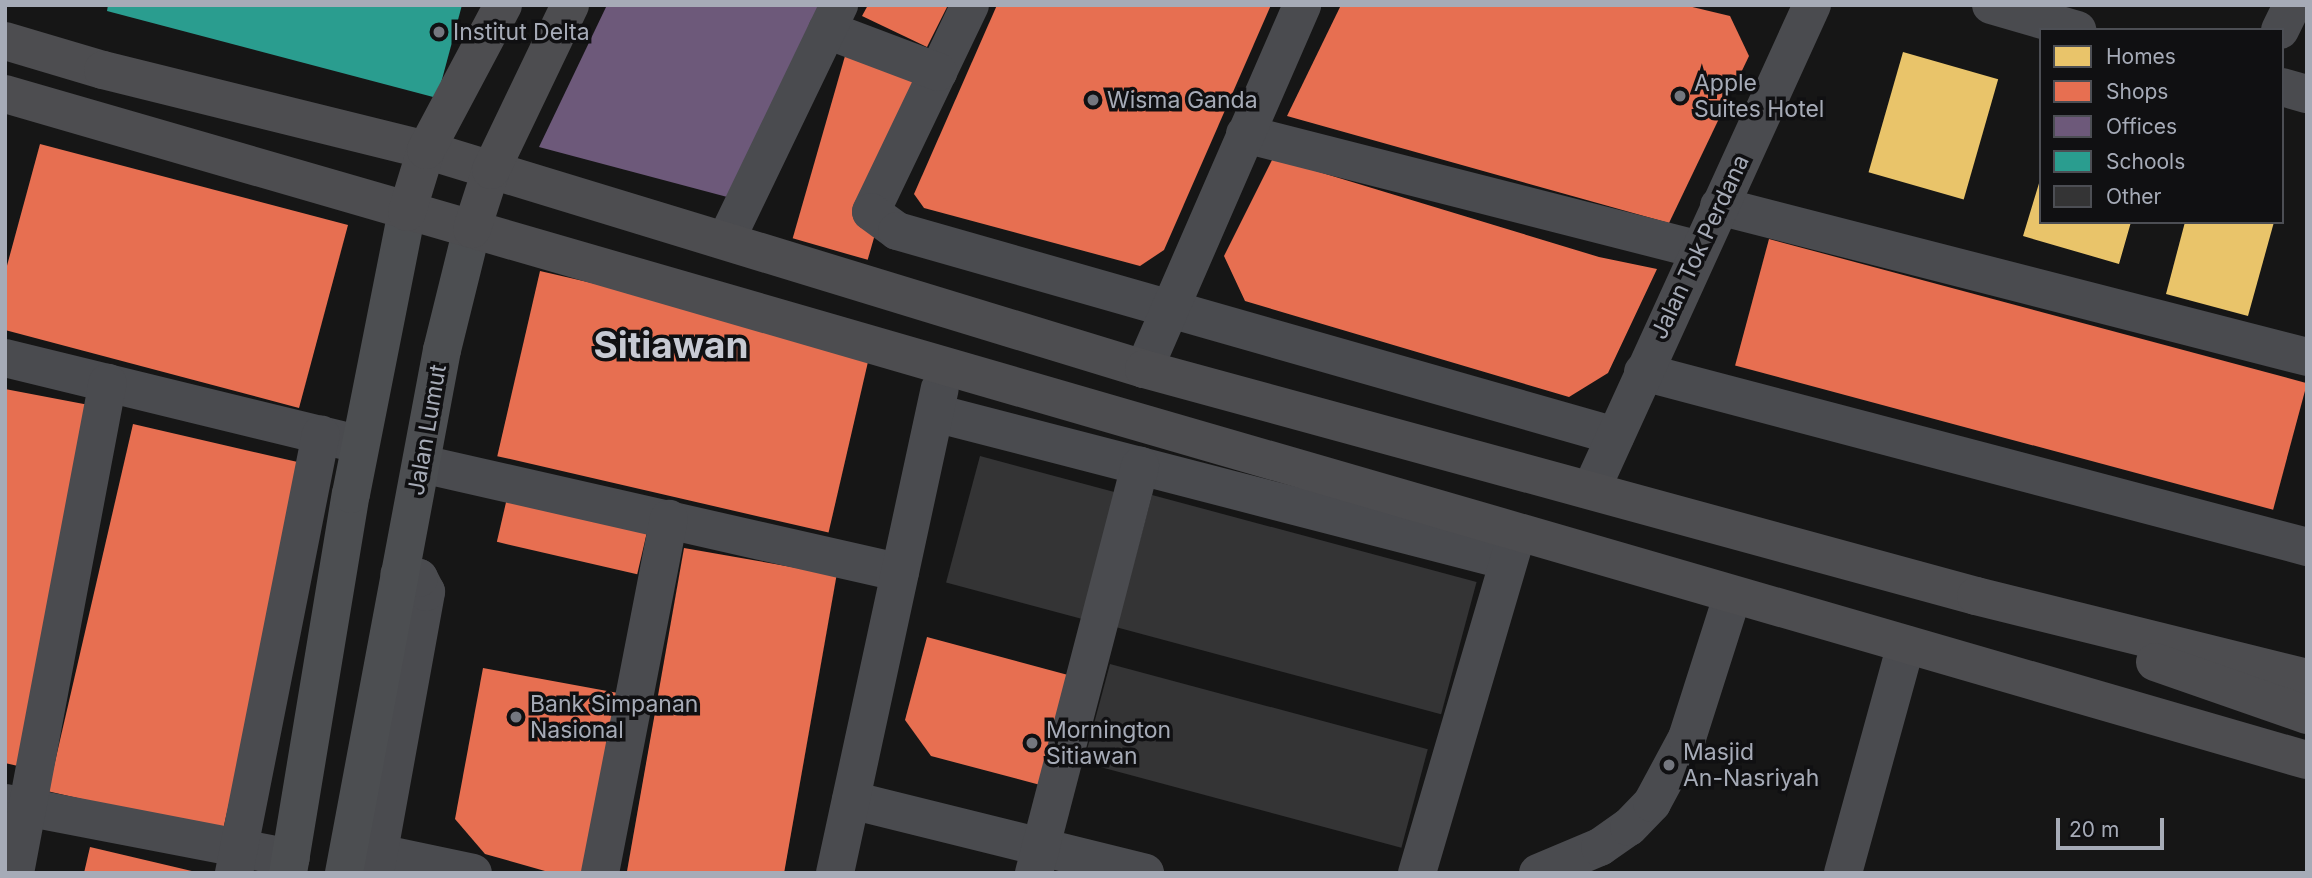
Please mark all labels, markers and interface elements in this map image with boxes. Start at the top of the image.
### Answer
place label: Institut Delta [453,18,590,46]
marker: Institut Delta [431,24,447,40]
legend [2039,28,2284,224]
text: Homes [2106,44,2176,69]
place label: Apple Suites Hotel [1694,69,1824,123]
text: Shops [2106,79,2168,104]
place label: Wisma Ganda [1107,86,1258,114]
marker: Apple Suites Hotel [1672,88,1688,104]
marker: Wisma Ganda [1085,92,1101,108]
text: Offices [2106,114,2177,139]
text: Schools [2106,149,2185,174]
street label: Jalan Tok Perdana [1645,150,1755,344]
text: Other [2106,184,2162,209]
district label: Sitiawan [593,323,749,367]
street label: Jalan Lumut [402,362,452,498]
place label: Bank Simpanan Nasional [530,690,698,744]
marker: Bank Simpanan Nasional [508,709,524,725]
place label: Mornington Sitiawan [1046,716,1171,770]
marker: Mornington Sitiawan [1024,735,1040,751]
place label: Masjid An-Nasriyah [1683,738,1819,792]
marker: Masjid An-Nasriyah [1661,757,1677,773]
scale bar [2060,804,2168,848]
text: 20 m [2069,817,2119,842]

